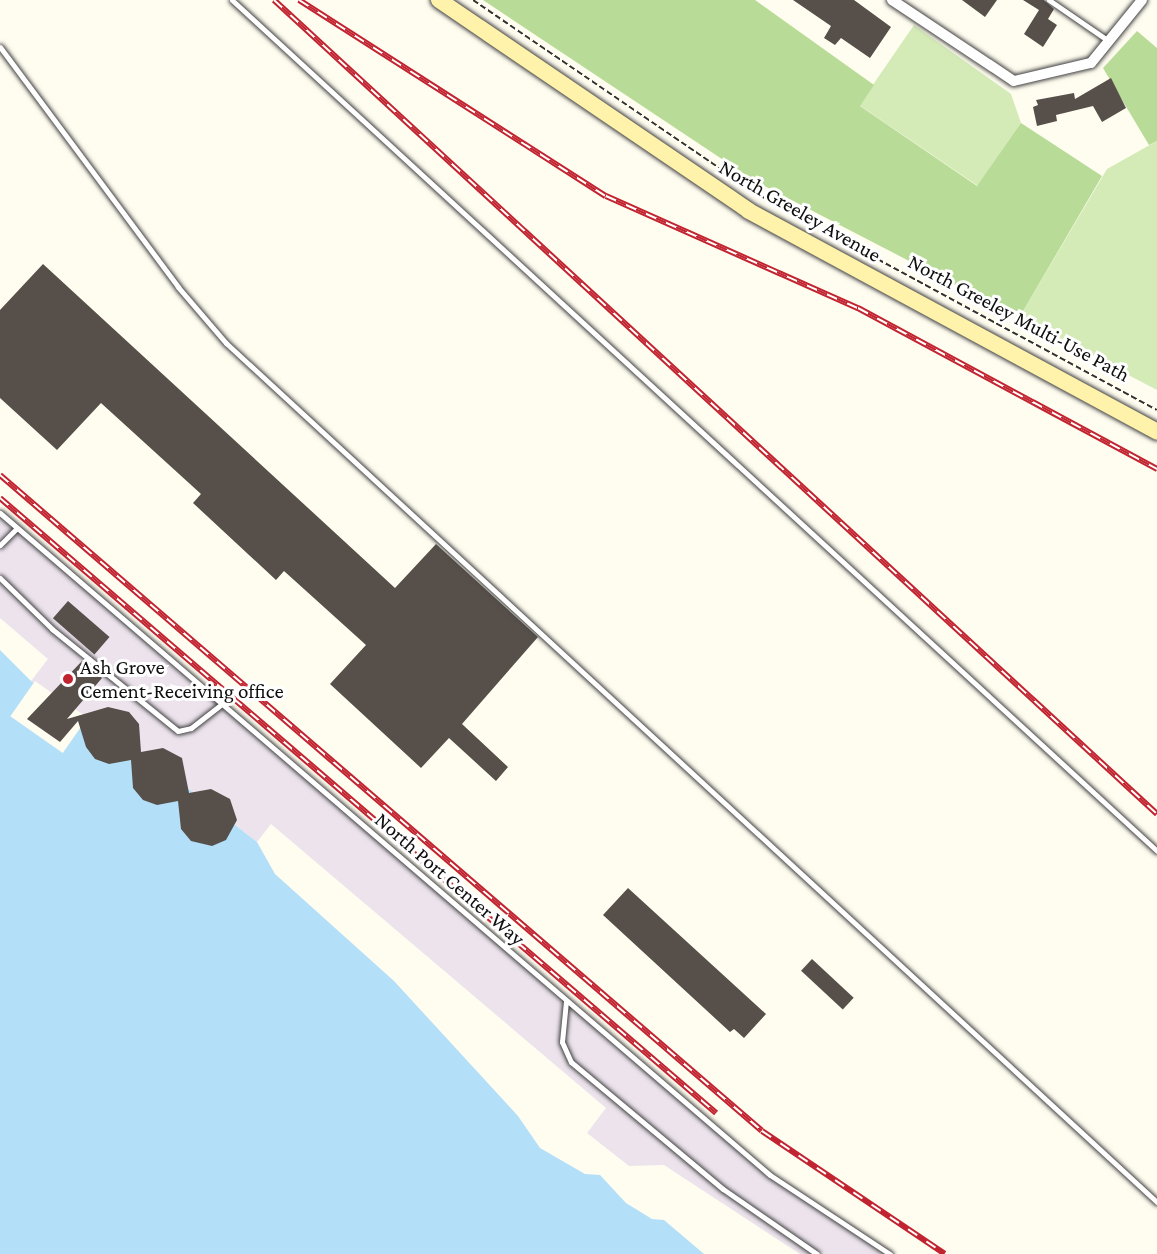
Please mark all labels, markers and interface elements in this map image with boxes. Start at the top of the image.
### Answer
street label: North Greeley Avenue [715,154,885,268]
street label: North Greeley Multi-Use Path [904,249,1134,387]
place label: Ash Grove Cement-Receiving office [80,654,284,704]
marker: Ash Grove Cement-Receiving office [61,672,75,686]
street label: North Port Center Way [370,807,530,951]

